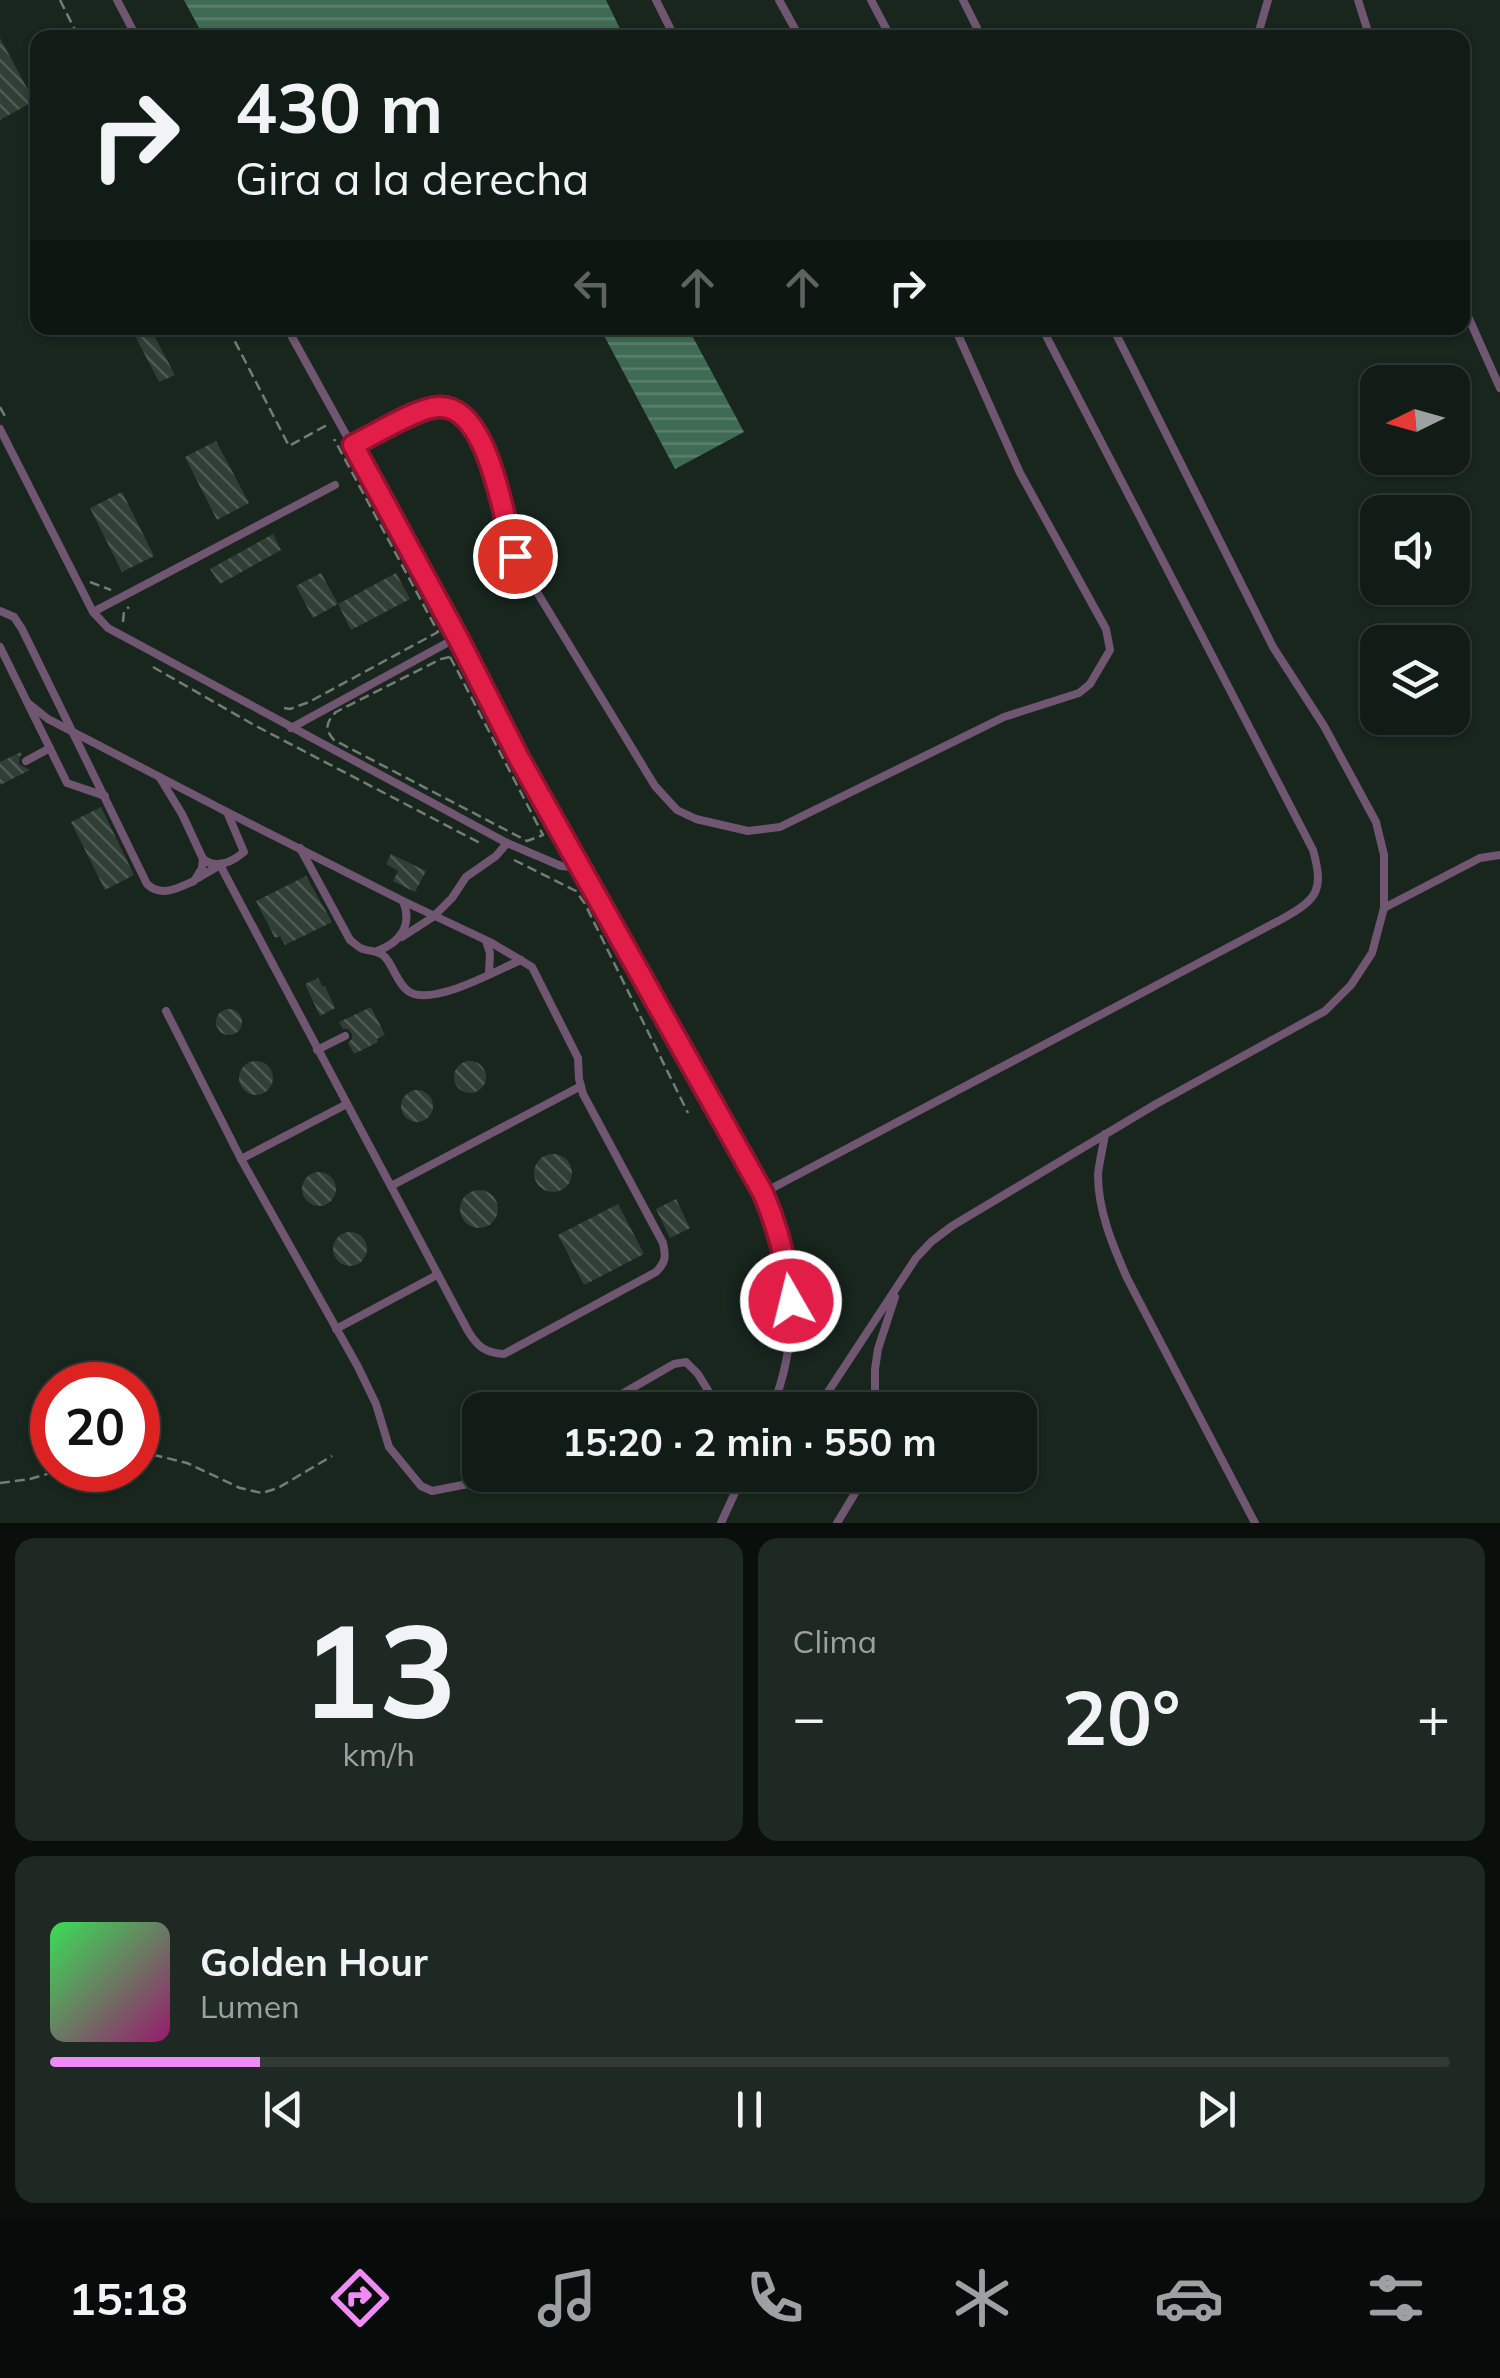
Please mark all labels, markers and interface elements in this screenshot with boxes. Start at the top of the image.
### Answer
text: 430 m [235,63,443,151]
icon: right [70,70,200,200]
text: Gira a la derecha [235,150,589,206]
icon: left [565,260,620,315]
icon: ahead [670,260,725,315]
icon: ahead [775,260,830,315]
icon: right [880,260,935,315]
north arrow [1360,365,1470,475]
map controls [1360,365,1470,735]
button: sound [1360,495,1470,605]
pin [473,514,558,599]
icon: arrive [488,529,543,584]
button: layers [1360,625,1470,735]
position arrow [739,1249,843,1353]
speed limit sign: 20 [30,1362,160,1492]
text: 15:20 · 2 min · 550 m [562,1418,937,1466]
text: 13 [301,1587,457,1751]
text: Clima [793,1621,877,1661]
text: 20° [1062,1670,1180,1764]
text: − [793,1682,826,1751]
text: + [1417,1682,1450,1751]
text: km/h [343,1734,415,1774]
text: Golden Hour [200,1938,428,1986]
text: Lumen [200,1986,300,2026]
icon: previous [256,2082,311,2137]
icon: pause [722,2082,777,2137]
icon: next [1189,2082,1244,2137]
icon: directions [325,2263,395,2333]
icon: music [532,2263,602,2333]
icon: phone [740,2263,810,2333]
icon: climate [947,2263,1017,2333]
icon: car [1154,2263,1224,2333]
icon: filters [1361,2263,1431,2333]
text: 15:18 [69,2270,188,2326]

